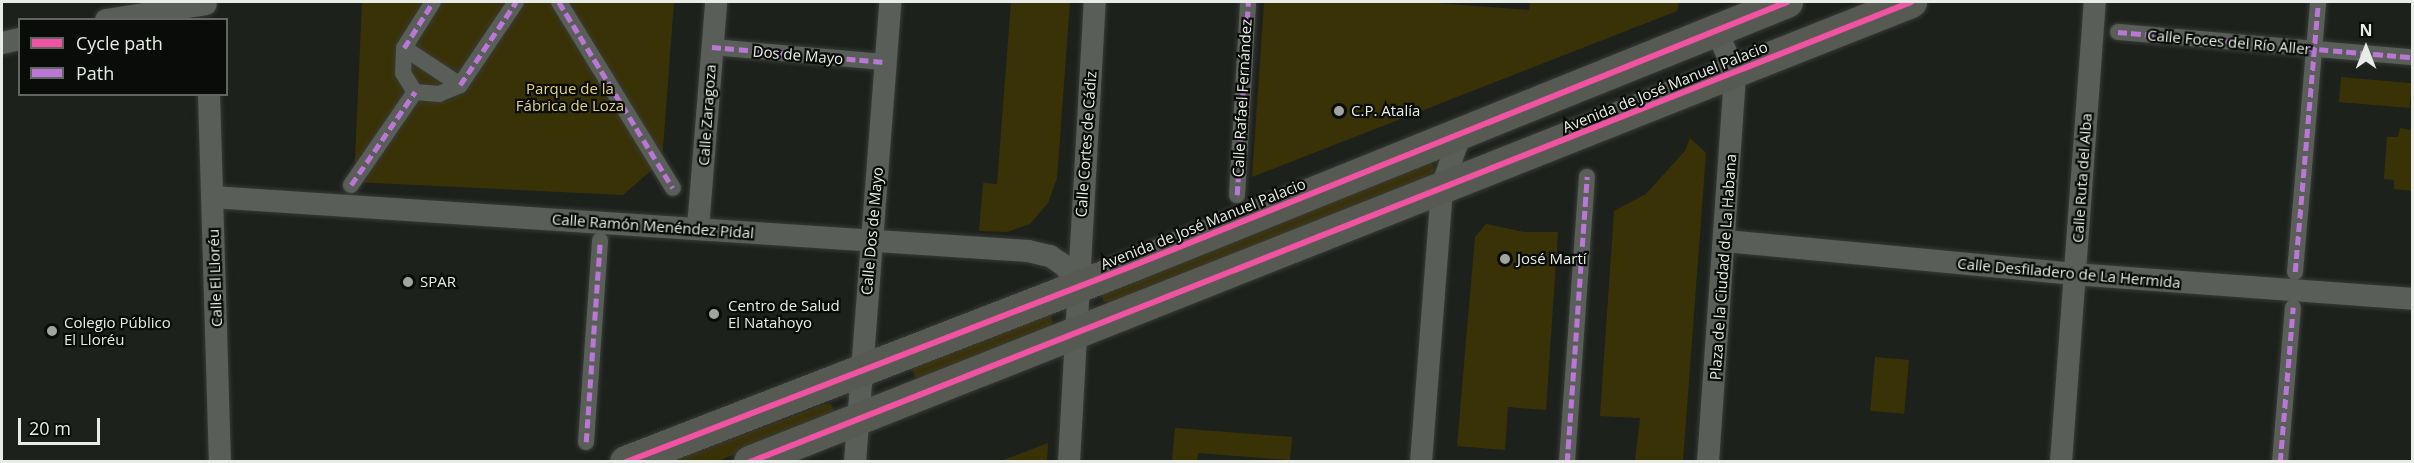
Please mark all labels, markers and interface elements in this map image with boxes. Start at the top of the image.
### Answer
legend [18,18,228,96]
street label: Calle Rafael Fernández [1229,18,1255,178]
north arrow [2336,18,2396,78]
text: N [2359,19,2373,41]
street label: Calle Foces del Río Aller [2147,26,2311,58]
text: Cycle path [76,31,163,55]
street label: Avenida de José Manuel Palacio [1560,38,1770,136]
street label: Dos de Mayo [752,42,844,68]
text: Path [76,61,114,85]
street label: Calle Zaragoza [694,64,720,166]
street label: Calle Cortes de Cádiz [1072,70,1100,218]
park label: Parque de la Fábrica de Loza [516,79,624,114]
place label: C.P. Atalía [1351,102,1420,120]
marker: C.P. Atalía [1332,104,1346,118]
street label: Calle Ruta del Alba [2068,113,2096,243]
street label: Plaza de la Ciudad de La Habana [1706,153,1740,381]
street label: Calle Dos de Mayo [857,166,887,296]
street label: Avenida de José Manuel Palacio [1098,175,1308,273]
street label: Calle Ramón Menéndez Pidal [551,210,755,242]
street label: Calle El Lloréu [204,229,226,327]
place label: José Martí [1517,250,1587,268]
marker: José Martí [1498,252,1512,266]
street label: Calle Desfiladero de La Hermida [1957,254,2181,292]
place label: SPAR [420,273,456,291]
marker: SPAR [401,275,415,289]
place label: Centro de Salud El Natahoyo [728,296,840,331]
marker: Centro de Salud El Natahoyo [705,305,723,323]
place label: Colegio Público El Lloréu [64,313,171,348]
marker: Colegio Público El Lloréu [45,324,59,338]
scale bar [21,406,104,444]
text: 20 m [29,416,71,440]

